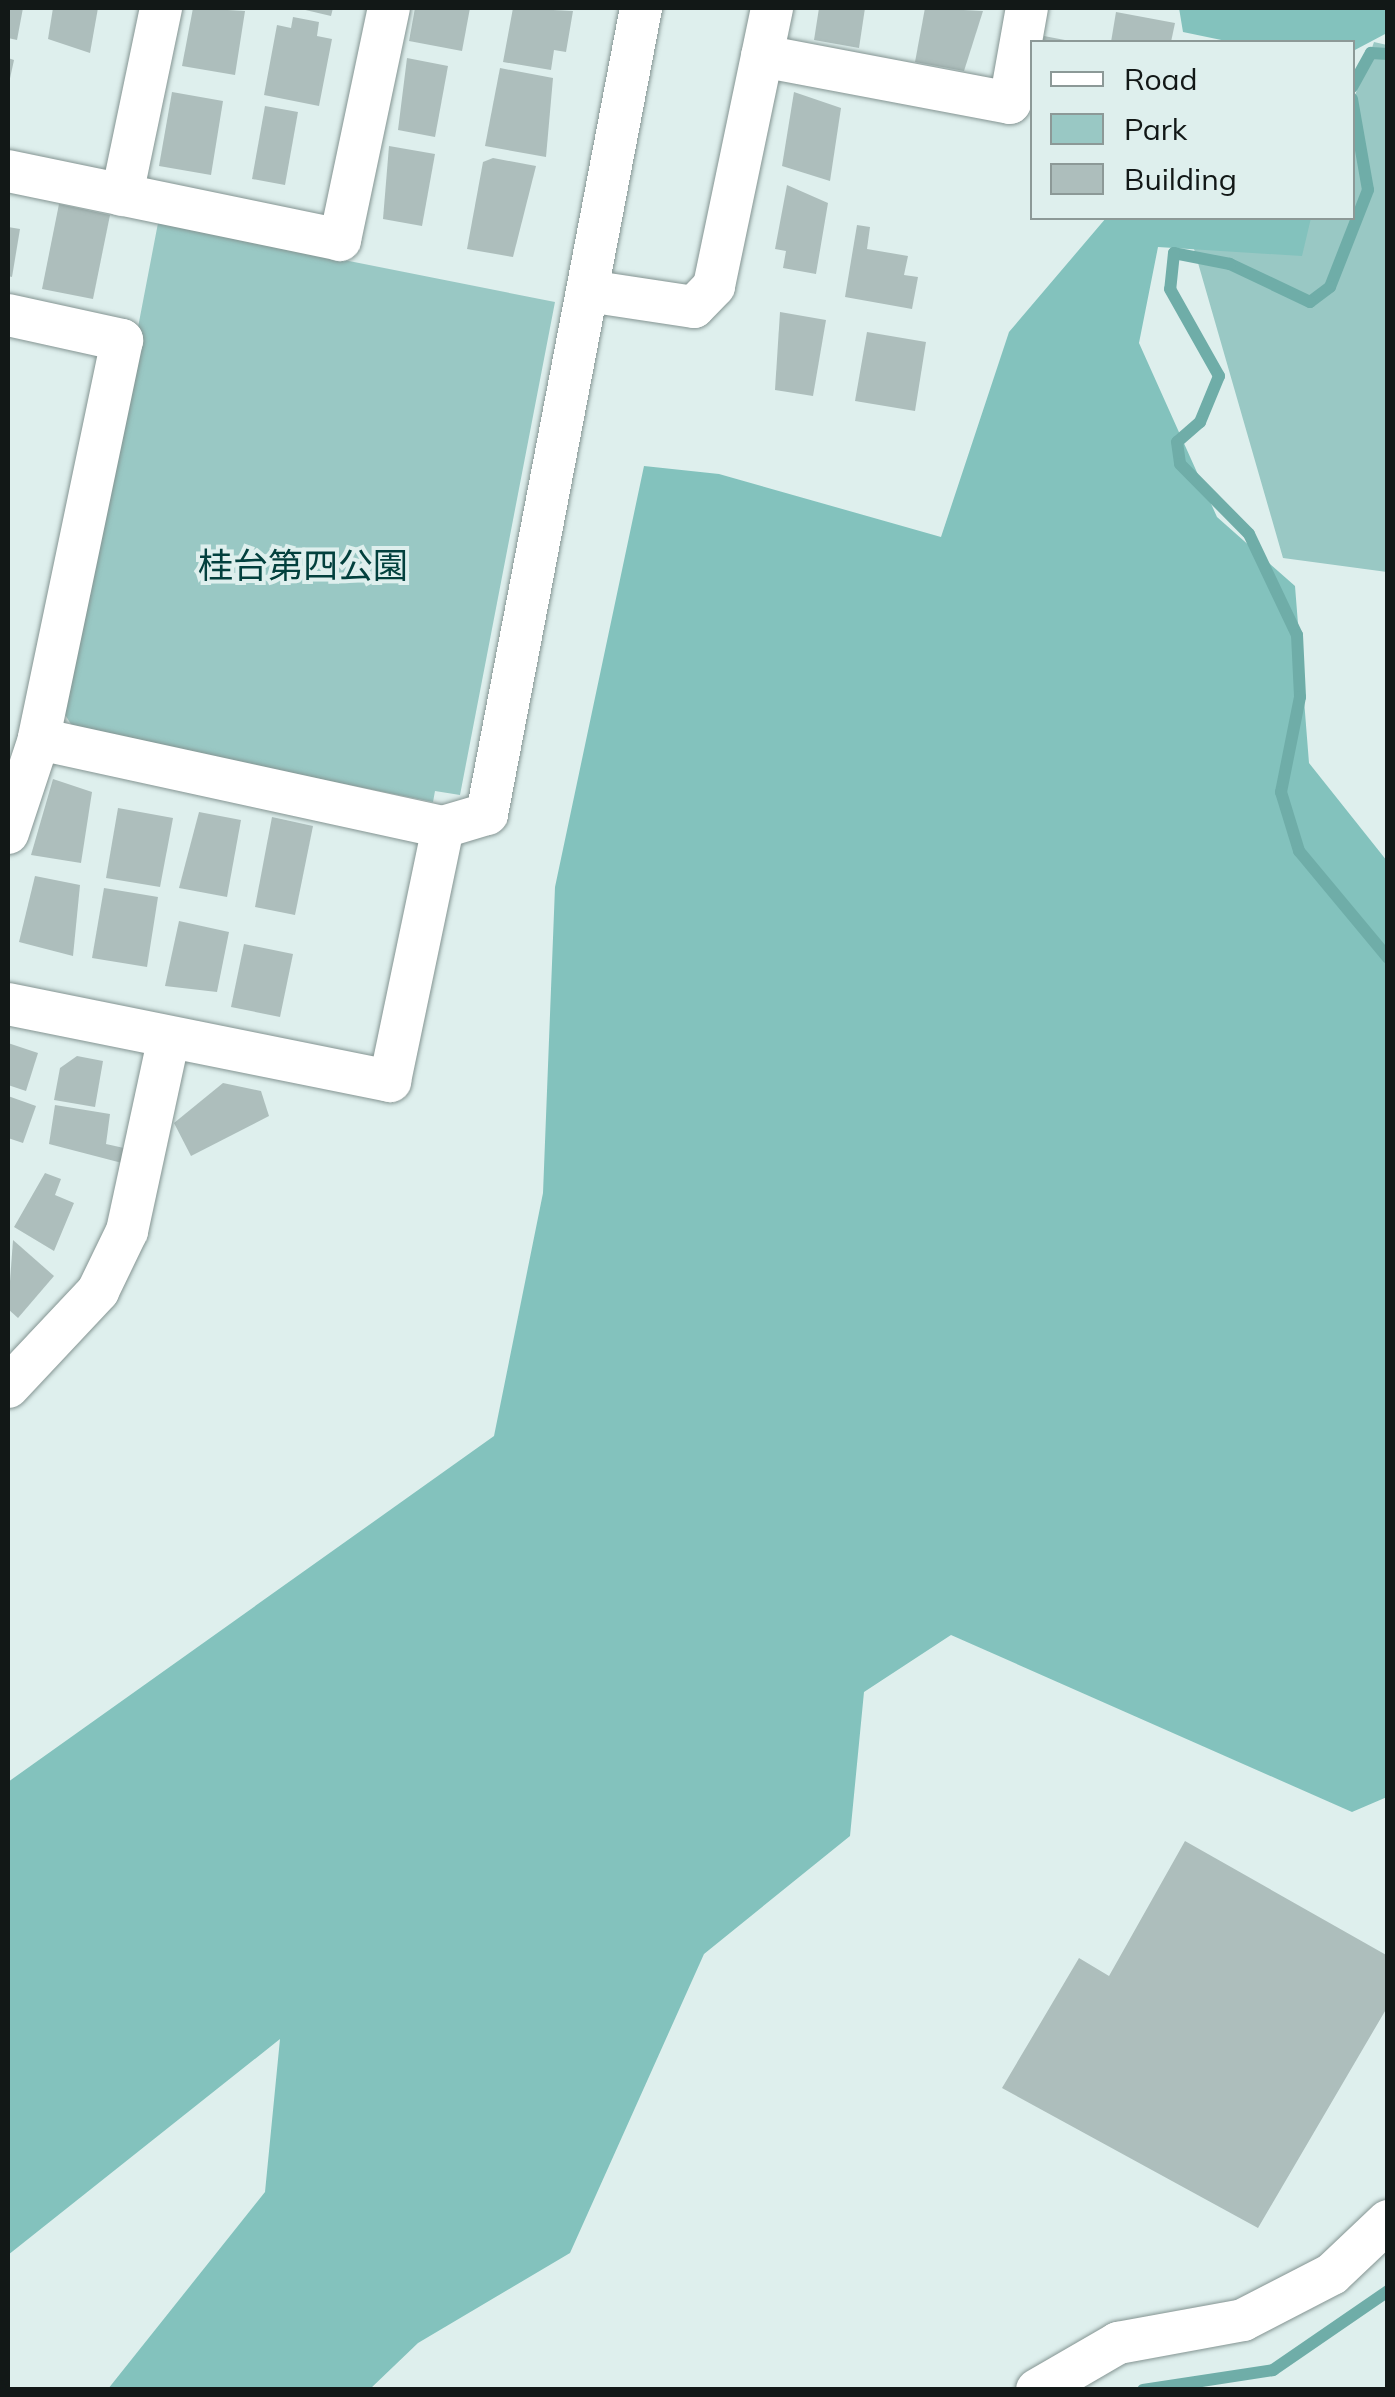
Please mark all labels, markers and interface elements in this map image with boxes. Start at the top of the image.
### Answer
legend [1030,40,1355,220]
text: Road [1124,60,1198,98]
text: Park [1124,110,1187,148]
text: Building [1124,160,1237,198]
park label: 桂台第四公園 [198,544,408,586]

